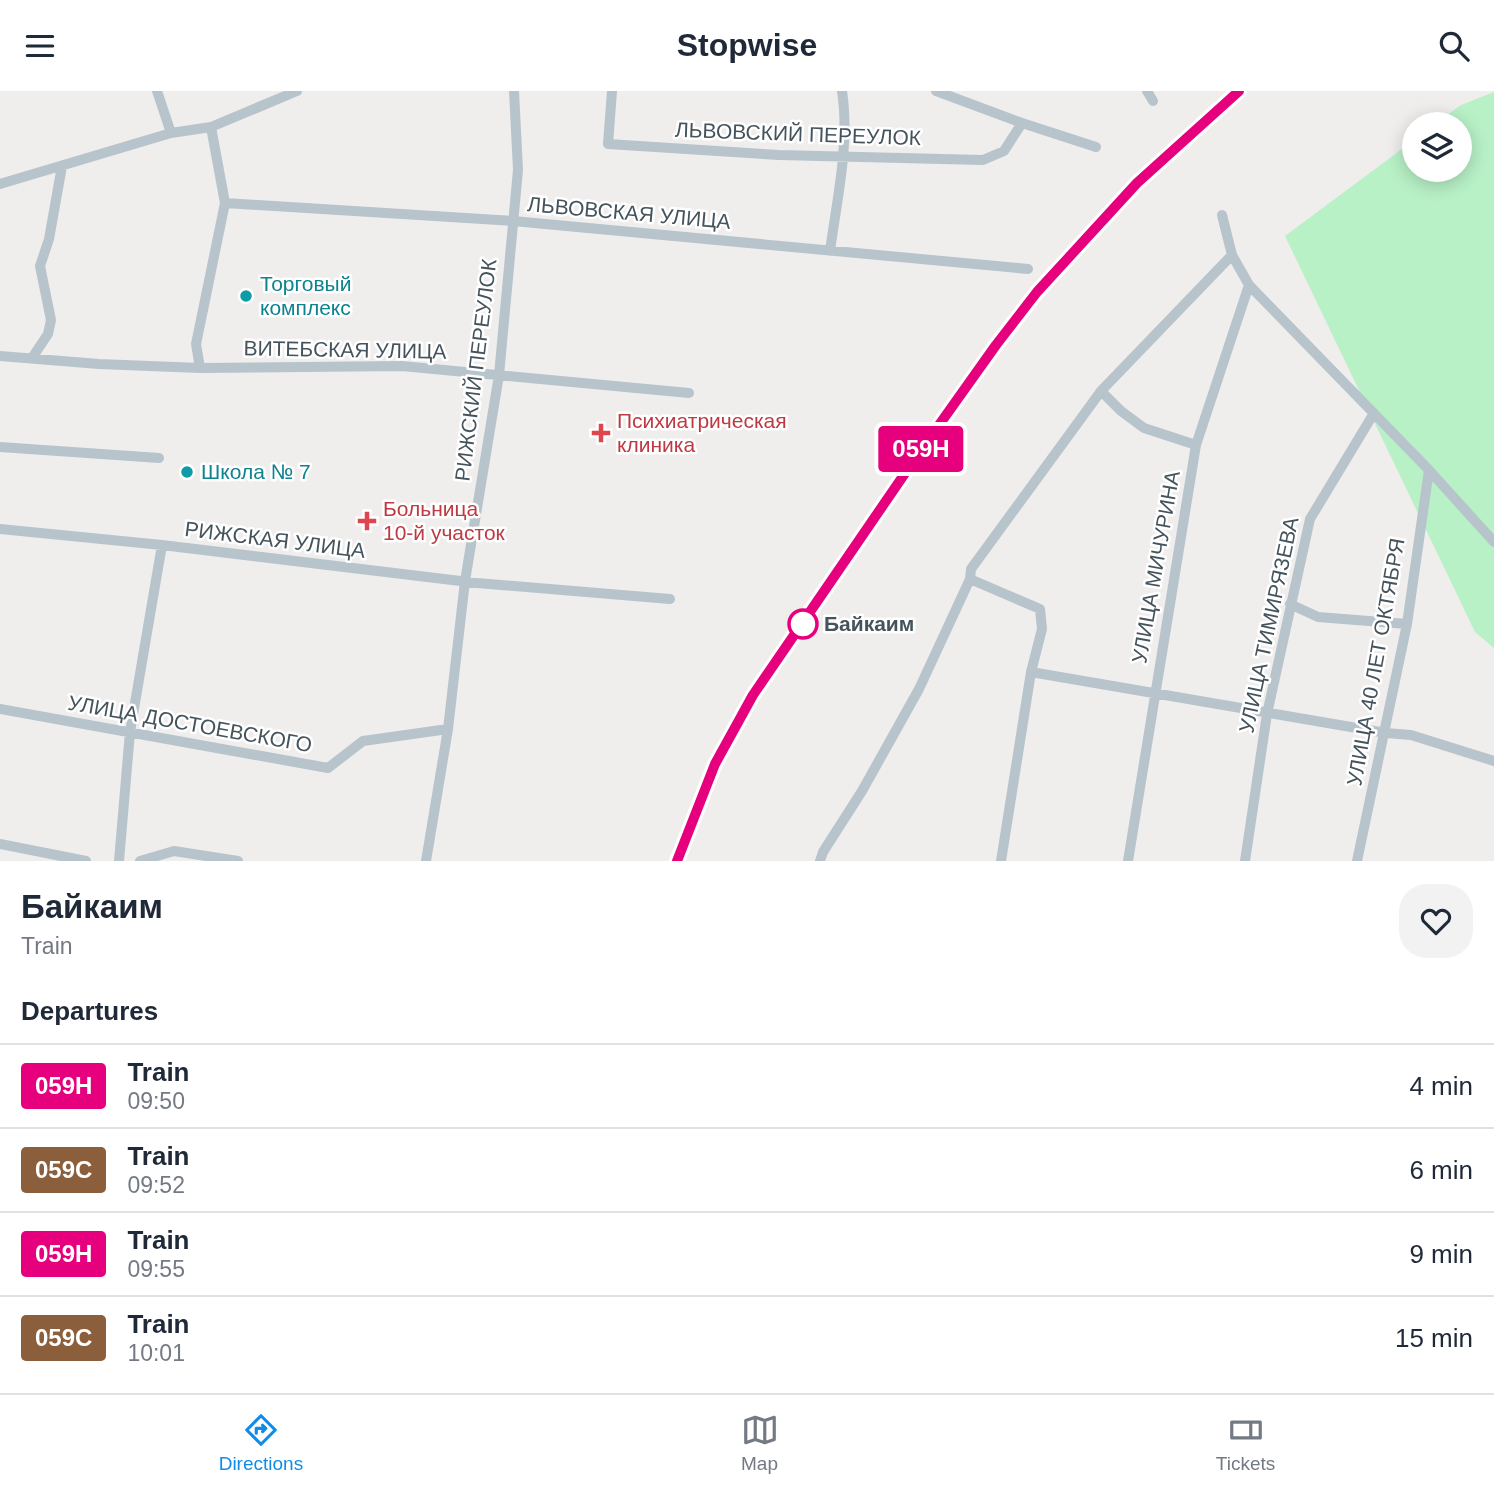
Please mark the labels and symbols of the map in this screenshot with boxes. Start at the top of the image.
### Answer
street label: ЛЬВОВСКИЙ ПЕРЕУЛОК [675,118,922,149]
street label: ЛЬВОВСКАЯ УЛИЦА [526,192,732,233]
street label: РИЖСКИЙ ПЕРЕУЛОК [450,257,501,482]
place label: Торговый комплекс [260,272,351,319]
marker: Торговый комплекс [238,288,254,304]
street label: ВИТЕБСКАЯ УЛИЦА [243,336,447,363]
place label: Психиатрическая клиника [617,409,787,456]
marker: Психиатрическая клиника [591,423,611,443]
line badge: 059Н [872,426,970,472]
place label: Школа № 7 [201,460,311,483]
marker: Школа № 7 [179,464,195,480]
street label: УЛИЦА МИЧУРИНА [1127,469,1184,665]
place label: Больница 10-й участок [383,497,506,544]
marker: Больница 10-й участок [357,511,377,531]
street label: УЛИЦА ТИМИРЯЗЕВА [1234,515,1303,735]
street label: РИЖСКАЯ УЛИЦА [183,517,367,562]
street label: УЛИЦА 40 ЛЕТ ОКТЯБРЯ [1342,536,1409,788]
marker: Байкаим [788,609,818,639]
place label: Байкаим [824,612,914,635]
street label: УЛИЦА ДОСТОЕВСКОГО [66,691,314,756]

